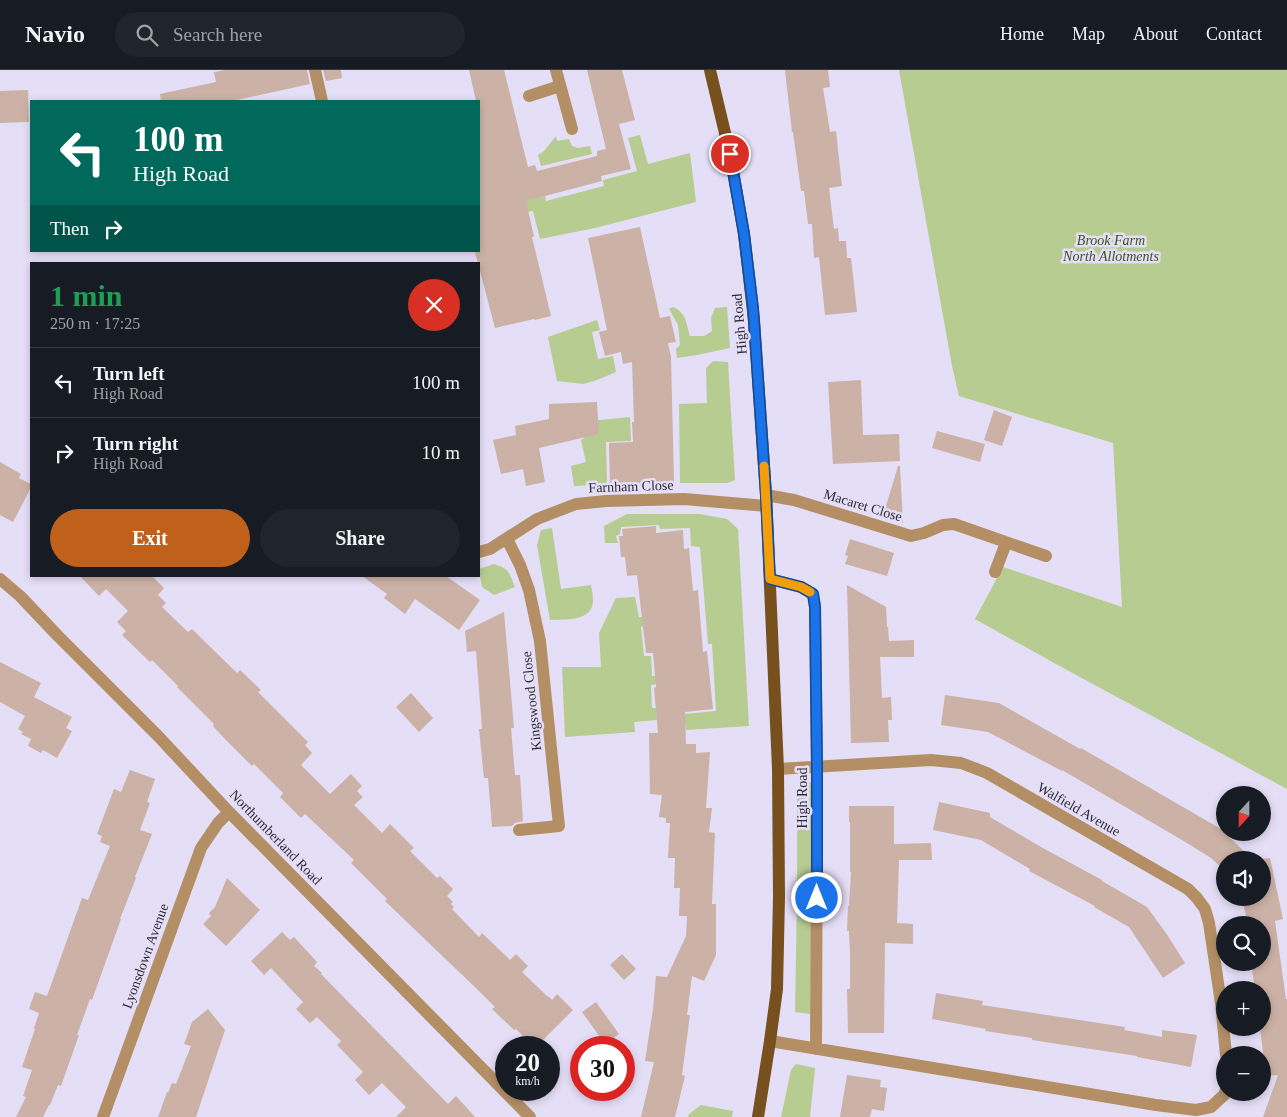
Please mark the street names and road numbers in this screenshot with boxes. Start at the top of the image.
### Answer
street label: High Road [729,293,750,355]
street label: Farnham Close [588,478,674,495]
street label: Macaret Close [822,486,904,525]
street label: Kingswood Close [519,650,544,751]
street label: High Road [795,767,810,829]
street label: Walfield Avenue [1035,780,1123,839]
street label: Northumberland Road [227,787,325,888]
street label: Lyonsdown Avenue [120,902,171,1011]

